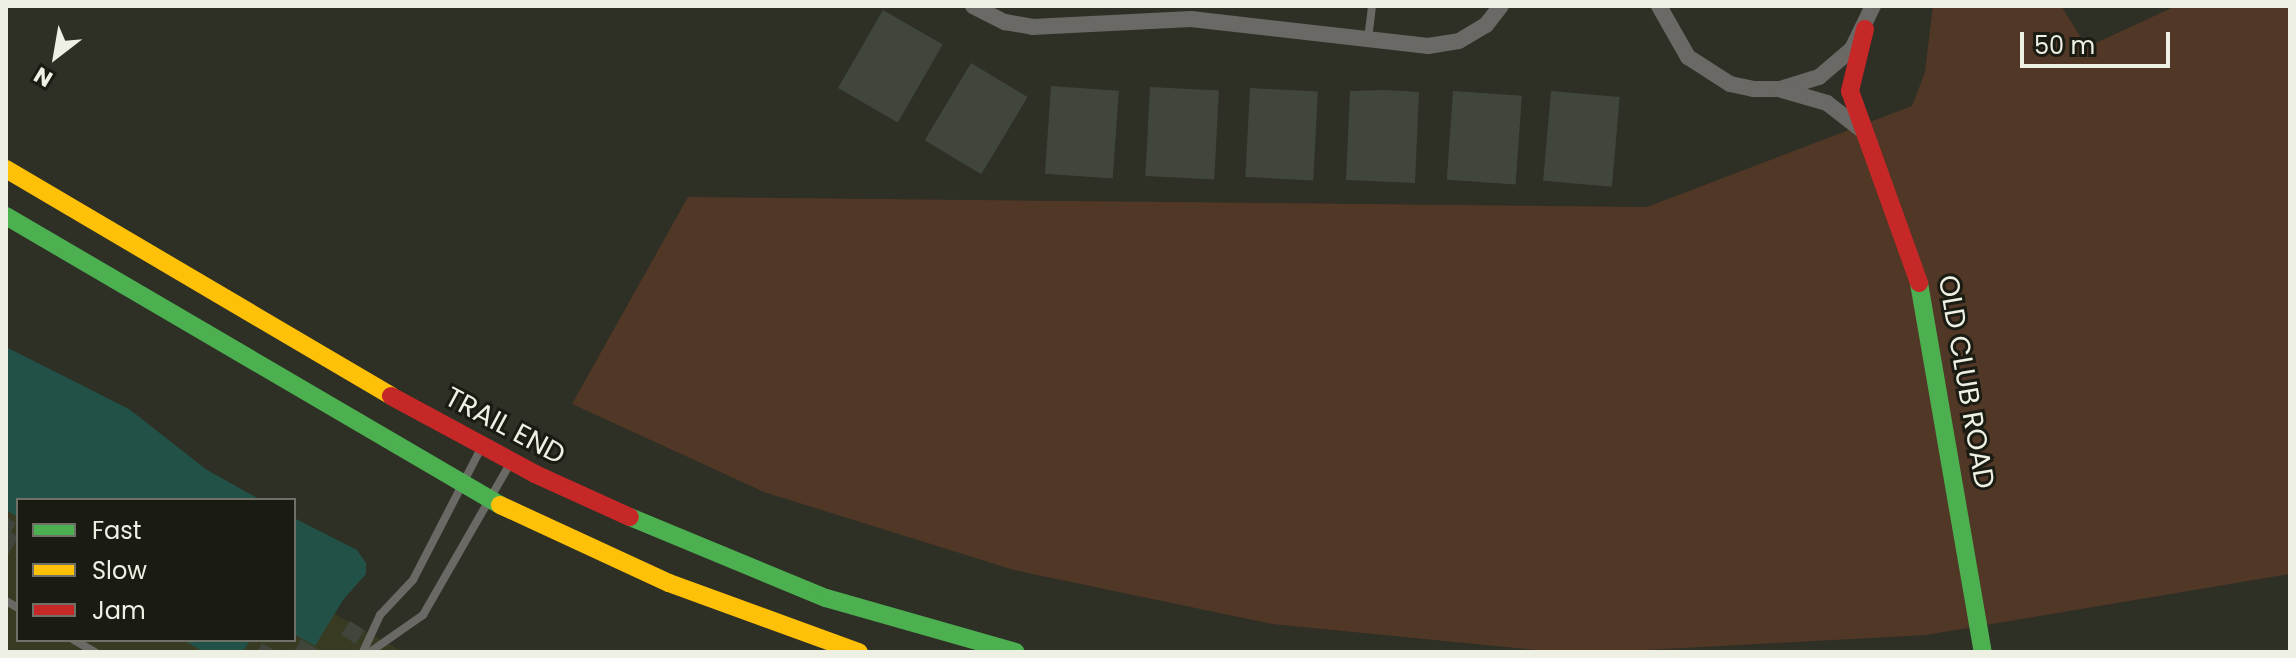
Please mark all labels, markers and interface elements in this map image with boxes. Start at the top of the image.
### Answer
north arrow [16,16,96,96]
scale bar [2024,16,2174,66]
text: 50 m [2034,29,2095,62]
text: N [28,59,58,95]
street label: OLD CLUB ROAD [1931,273,2001,491]
street label: TRAIL END [439,380,571,472]
legend [16,498,296,642]
text: Fast [92,514,142,547]
text: Slow [92,554,147,587]
text: Jam [92,594,146,627]

